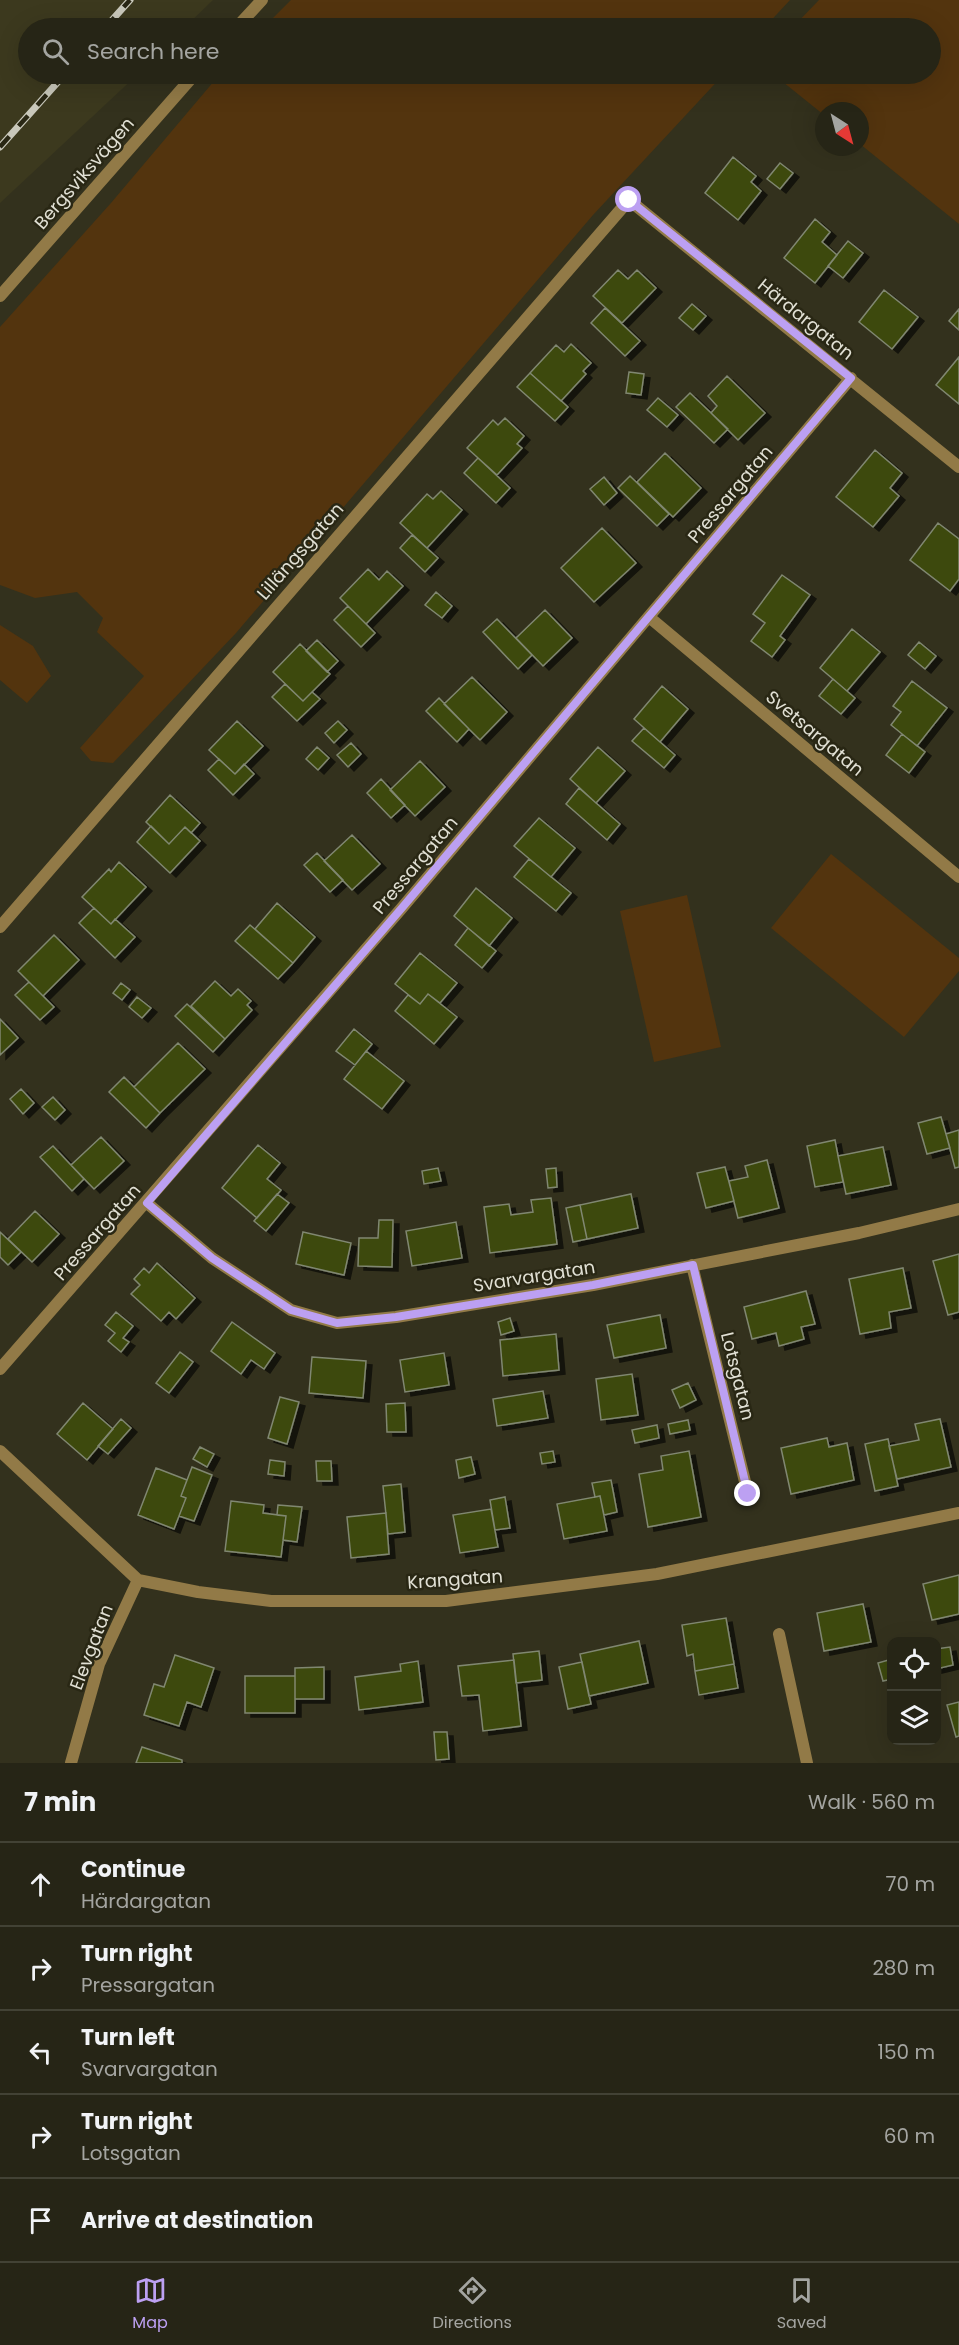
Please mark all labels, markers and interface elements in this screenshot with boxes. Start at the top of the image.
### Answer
search box [18,18,941,84]
icon: search [39,35,72,68]
text: Search here [87,36,220,67]
north arrow [815,102,869,156]
street label: Bergsviksvägen [28,112,140,234]
route start [615,186,641,212]
street label: Härdargatan [753,272,859,366]
street label: Pressargatan [682,440,778,548]
street label: Lillängsgatan [251,497,349,605]
street label: Svetsargatan [761,684,869,782]
street label: Pressargatan [367,811,463,919]
street label: Pressargatan [48,1178,146,1286]
street label: Svarvargatan [471,1254,597,1298]
street label: Lotsgatan [715,1329,761,1423]
route end [734,1480,760,1506]
street label: Krangatan [406,1563,504,1595]
street label: Elevgatan [63,1601,119,1693]
map controls [887,1637,941,1745]
button: locate [887,1637,941,1691]
button: layers [887,1691,941,1745]
text: 7 min [24,1784,96,1820]
text: Walk · 560 m [808,1788,935,1816]
text: Continue [81,1854,185,1885]
icon: ahead [24,1868,57,1901]
text: 70 m [886,1870,935,1898]
text: Härdargatan [81,1887,211,1915]
text: Turn right [81,1938,192,1969]
icon: right [24,1952,57,1985]
text: 280 m [872,1954,935,1982]
text: Pressargatan [81,1971,215,1999]
text: Turn left [81,2022,175,2053]
icon: left [24,2036,57,2069]
text: 150 m [878,2038,935,2066]
text: Svarvargatan [81,2055,218,2083]
text: Turn right [81,2106,192,2137]
icon: right [24,2120,57,2153]
text: 60 m [884,2122,935,2150]
text: Lotsgatan [81,2139,181,2167]
icon: arrive [24,2204,57,2237]
text: Arrive at destination [81,2205,313,2236]
tab: Map [132,2274,168,2335]
tab: Directions [433,2274,512,2335]
tab: Saved [777,2274,827,2335]

